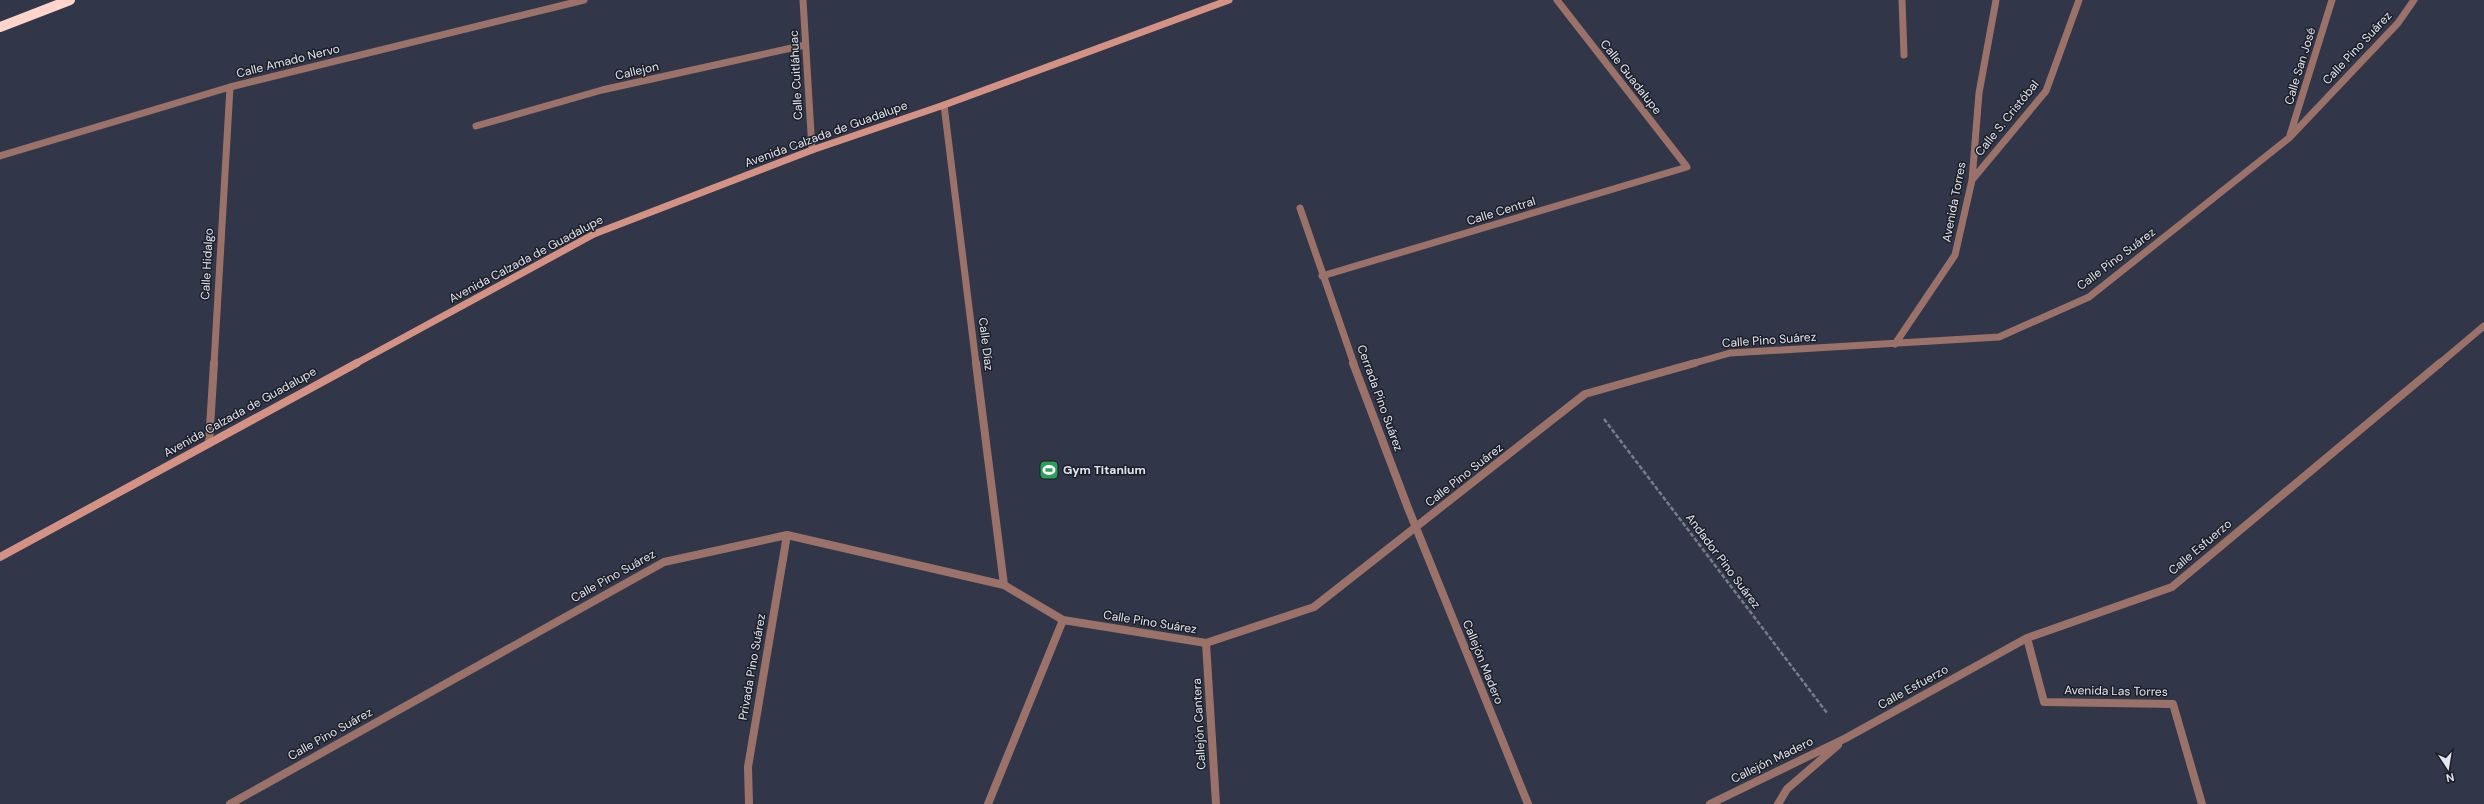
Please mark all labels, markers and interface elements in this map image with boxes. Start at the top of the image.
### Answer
street label: Calle Pino Suárez [2319,8,2395,88]
street label: Calle San José [2281,25,2319,107]
street label: Calle Cuitláhuac [786,30,806,120]
street label: Calle Guadalupe [1597,36,1665,118]
street label: Calle Amado Nervo [235,40,341,82]
street label: Callejon [614,58,660,84]
street label: Calle S. Cristóbal [1971,77,2043,159]
street label: Avenida Calzada de Guadalupe [742,97,910,171]
street label: Avenida Torres [1938,160,1970,244]
street label: Calle Central [1465,193,1537,229]
street label: Avenida Calzada de Guadalupe [446,211,606,306]
street label: Calle Pino Suárez [2073,224,2159,294]
street label: Calle Hidalgo [197,228,217,300]
street label: Calle Díaz [975,316,997,372]
street label: Calle Pino Suárez [1721,329,1817,351]
street label: Cerrada Pino Suárez [1353,343,1407,453]
street label: Avenida Calzada de Guadalupe [161,363,319,461]
street label: Calle Pino Suárez [1422,440,1506,510]
sports icon: Gym Titanium [1038,459,1060,481]
place label: Gym Titanium [1063,462,1146,478]
street label: Andador Pino Suárez [1682,510,1764,612]
street label: Calle Esfuerzo [2165,516,2235,578]
street label: Calle Pino Suárez [568,546,658,606]
street label: Calle Pino Suárez [1102,607,1198,637]
street label: Privada Pino Suárez [735,612,769,722]
street label: Callejón Madero [1459,617,1507,707]
street label: Calle Esfuerzo [1875,661,1951,713]
street label: Callejón Cantera [1189,678,1209,770]
street label: Avenida Las Torres [2064,682,2168,700]
street label: Calle Pino Suárez [285,704,375,764]
street label: Callejón Madero [1728,733,1816,787]
north arrow [2428,748,2468,788]
text: N [2445,770,2455,785]

